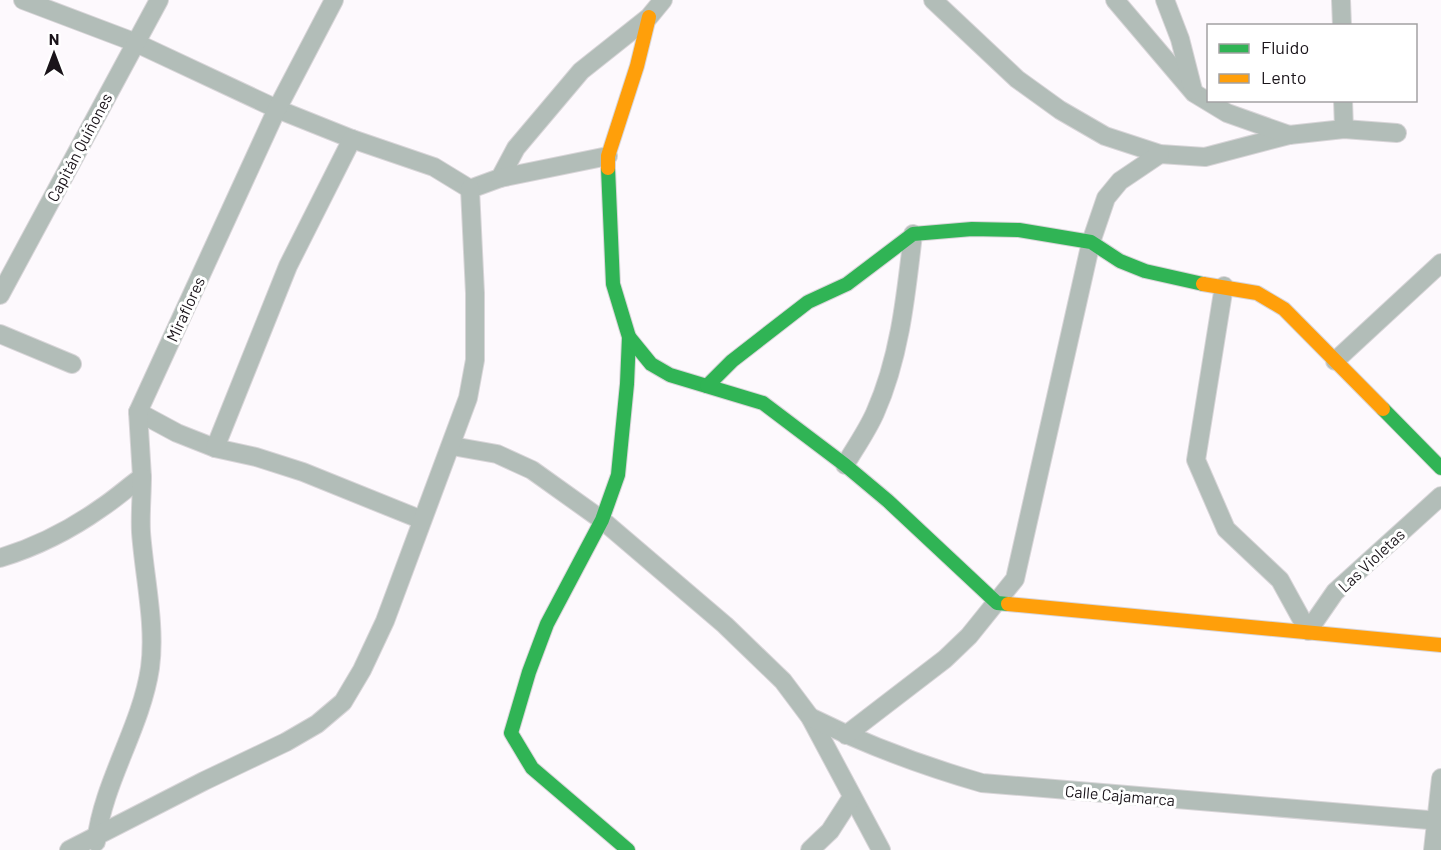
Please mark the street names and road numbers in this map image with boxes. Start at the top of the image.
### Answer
street label: Capitán Quiñones [42,89,116,205]
street label: Miraflores [162,274,208,344]
street label: Las Violetas [1334,524,1408,596]
street label: Calle Cajamarca [1064,781,1176,809]

